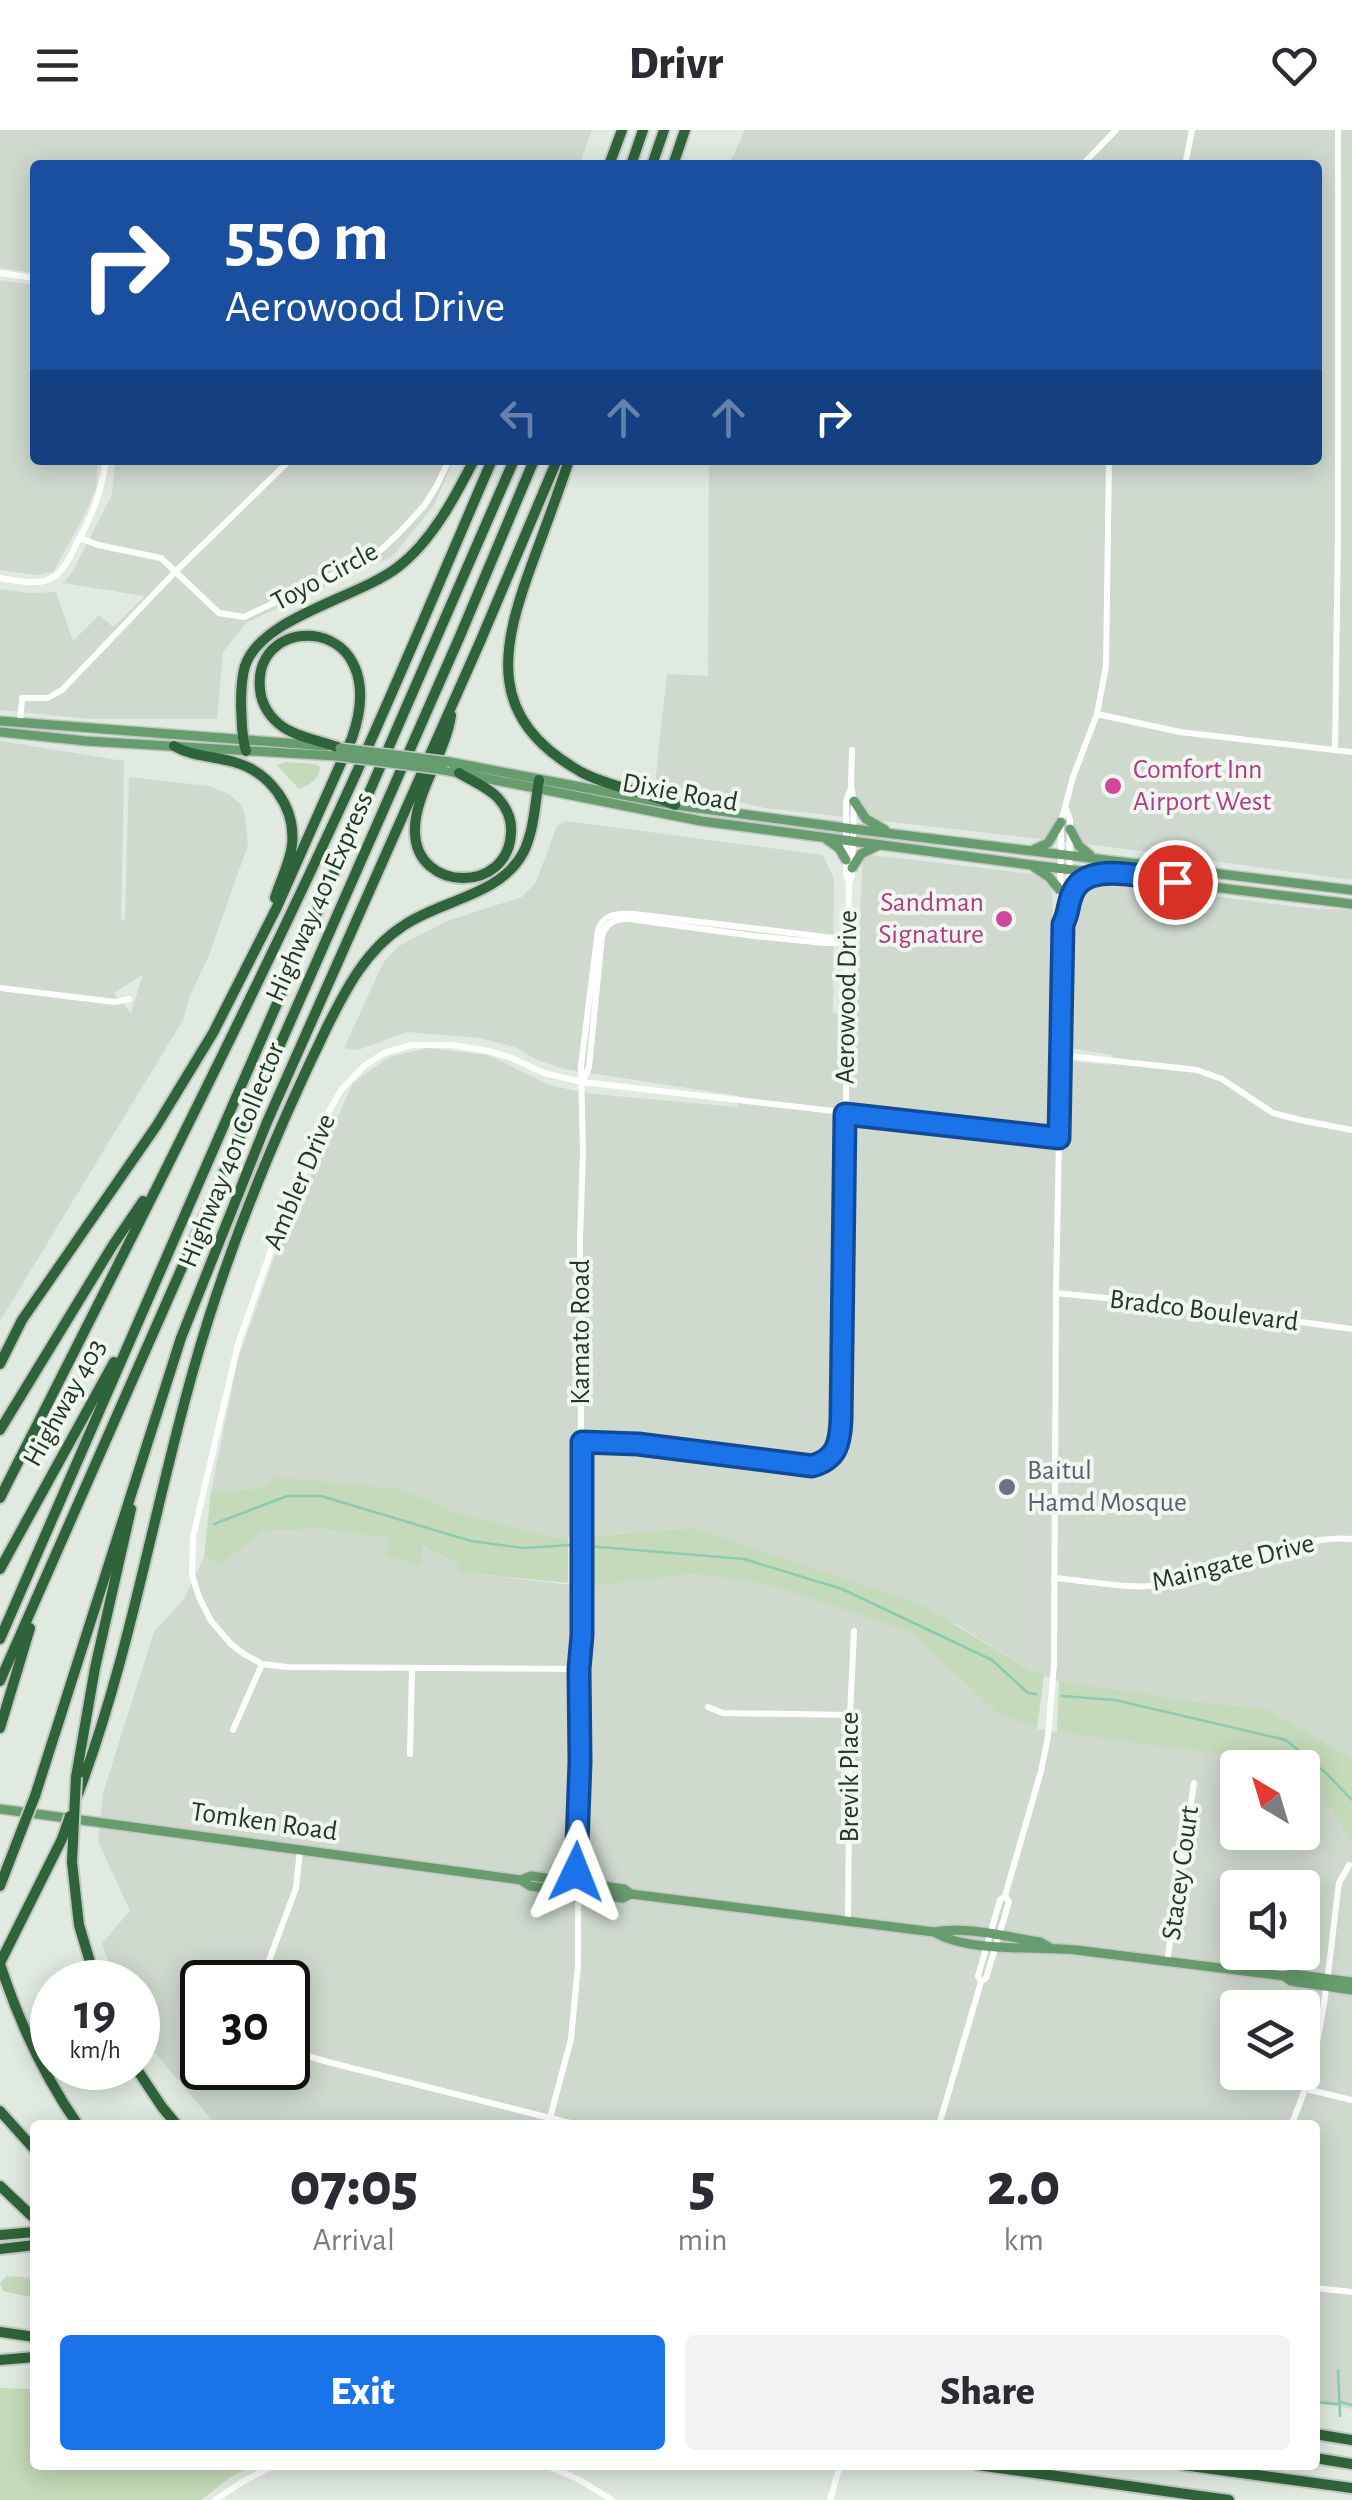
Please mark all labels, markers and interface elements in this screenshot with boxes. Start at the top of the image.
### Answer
icon: menu [30,38,85,93]
icon: heart [1267,38,1322,93]
text: Drivr [629,42,723,87]
icon: right [60,200,190,330]
text: 550 m [225,203,389,273]
text: Aerowood Drive [225,285,505,330]
icon: left [491,390,546,445]
icon: ahead [596,390,651,445]
icon: ahead [701,390,756,445]
icon: right [806,390,861,445]
street label: Toyo Circle [267,537,383,617]
place label: Comfort Inn Airport West [1133,756,1271,816]
street label: Dixie Road [620,769,740,817]
marker: Comfort Inn Airport West [1102,775,1124,797]
street label: Highway 401 Express [261,788,379,1006]
pin [1133,840,1218,925]
icon: arrive [1148,855,1203,910]
place label: Sandman Signature [878,889,984,949]
marker: Sandman Signature [993,908,1015,930]
street label: Aerowood Drive [831,910,863,1084]
street label: Highway 401 Collector [174,1038,290,1272]
street label: Ambler Drive [259,1110,341,1254]
street label: Kamato Road [567,1259,595,1405]
street label: Bradco Boulevard [1108,1286,1300,1336]
street label: Highway 403 [19,1335,111,1471]
place label: Baitul Hamd Mosque [1027,1457,1187,1517]
marker: Baitul Hamd Mosque [996,1476,1018,1498]
street label: Maingate Drive [1149,1529,1317,1597]
street label: Brevik Place [836,1712,864,1842]
north arrow [1220,1750,1320,1850]
map controls [1220,1750,1320,2090]
street label: Tomken Road [189,1798,339,1846]
street label: Stacey Court [1158,1804,1204,1942]
position arrow [524,1820,628,1924]
button: sound [1220,1870,1320,1970]
speed limit sign: 30 [180,1960,310,2090]
text: 19 [74,1988,116,2038]
button: layers [1220,1990,1320,2090]
text: km/h [69,2038,121,2063]
text: 07:05 [290,2156,418,2216]
text: 5 [689,2156,716,2216]
text: 2.0 [987,2156,1060,2216]
text: Arrival [313,2224,395,2256]
text: min [678,2224,727,2256]
text: km [1004,2224,1044,2256]
button: Exit [60,2335,665,2450]
button: Share [685,2335,1290,2450]

